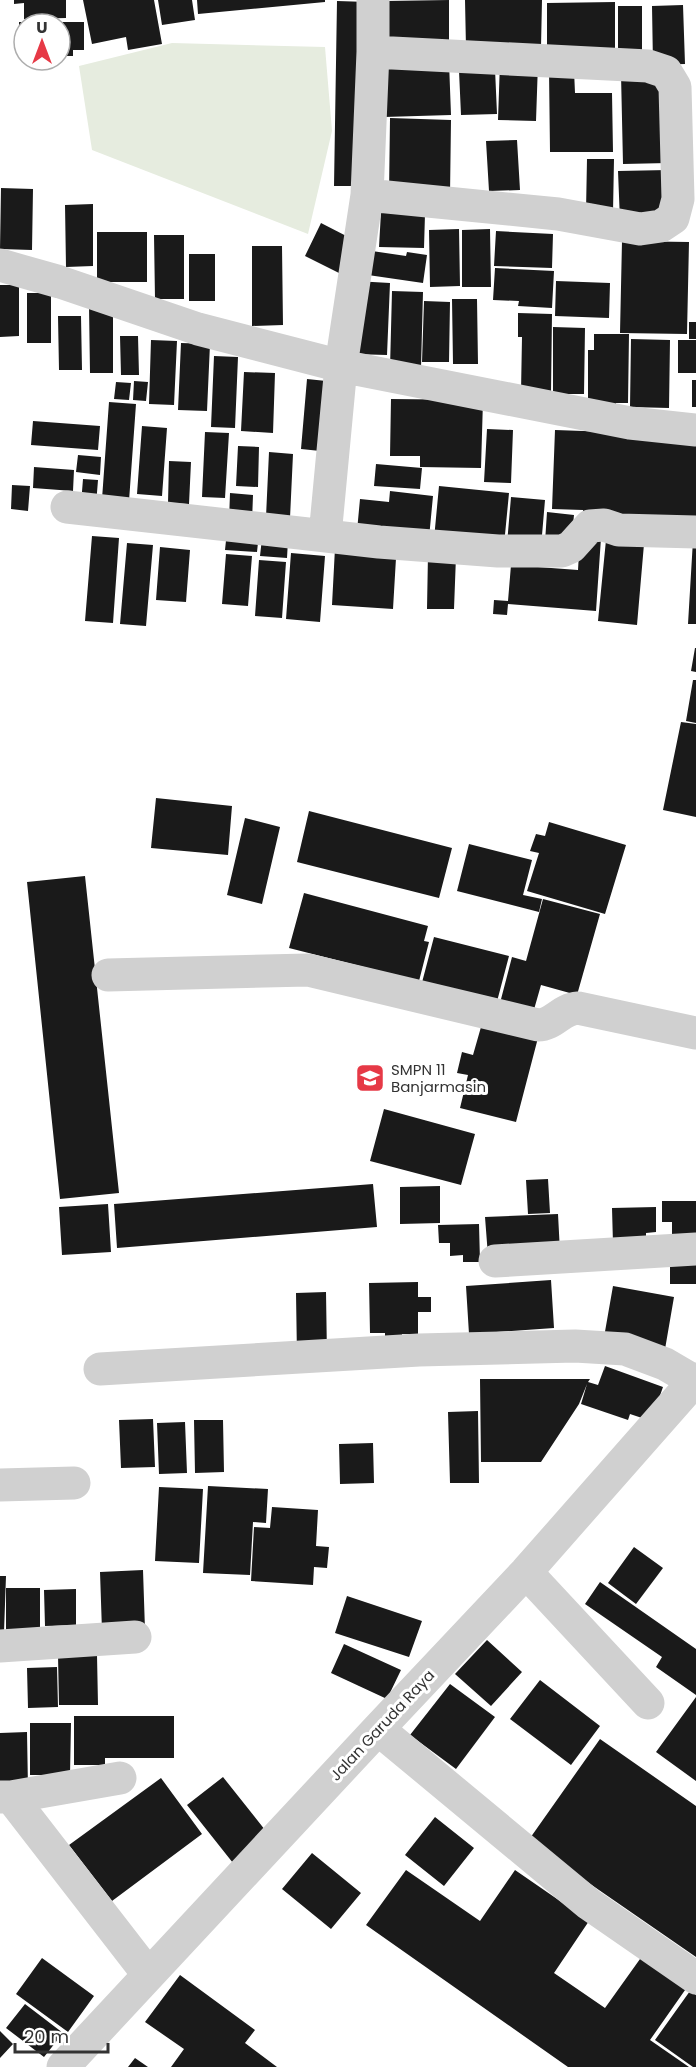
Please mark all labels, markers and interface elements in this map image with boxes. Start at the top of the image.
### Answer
north arrow [12,12,72,72]
text: U [36,16,48,39]
place label: SMPN 11 Banjarmasin [391,1059,486,1097]
school or university icon: SMPN 11 Banjarmasin [354,1062,386,1094]
street label: Jalan Garuda Raya [325,1665,439,1785]
scale bar [15,2016,108,2054]
text: 20 m [24,2024,69,2049]

